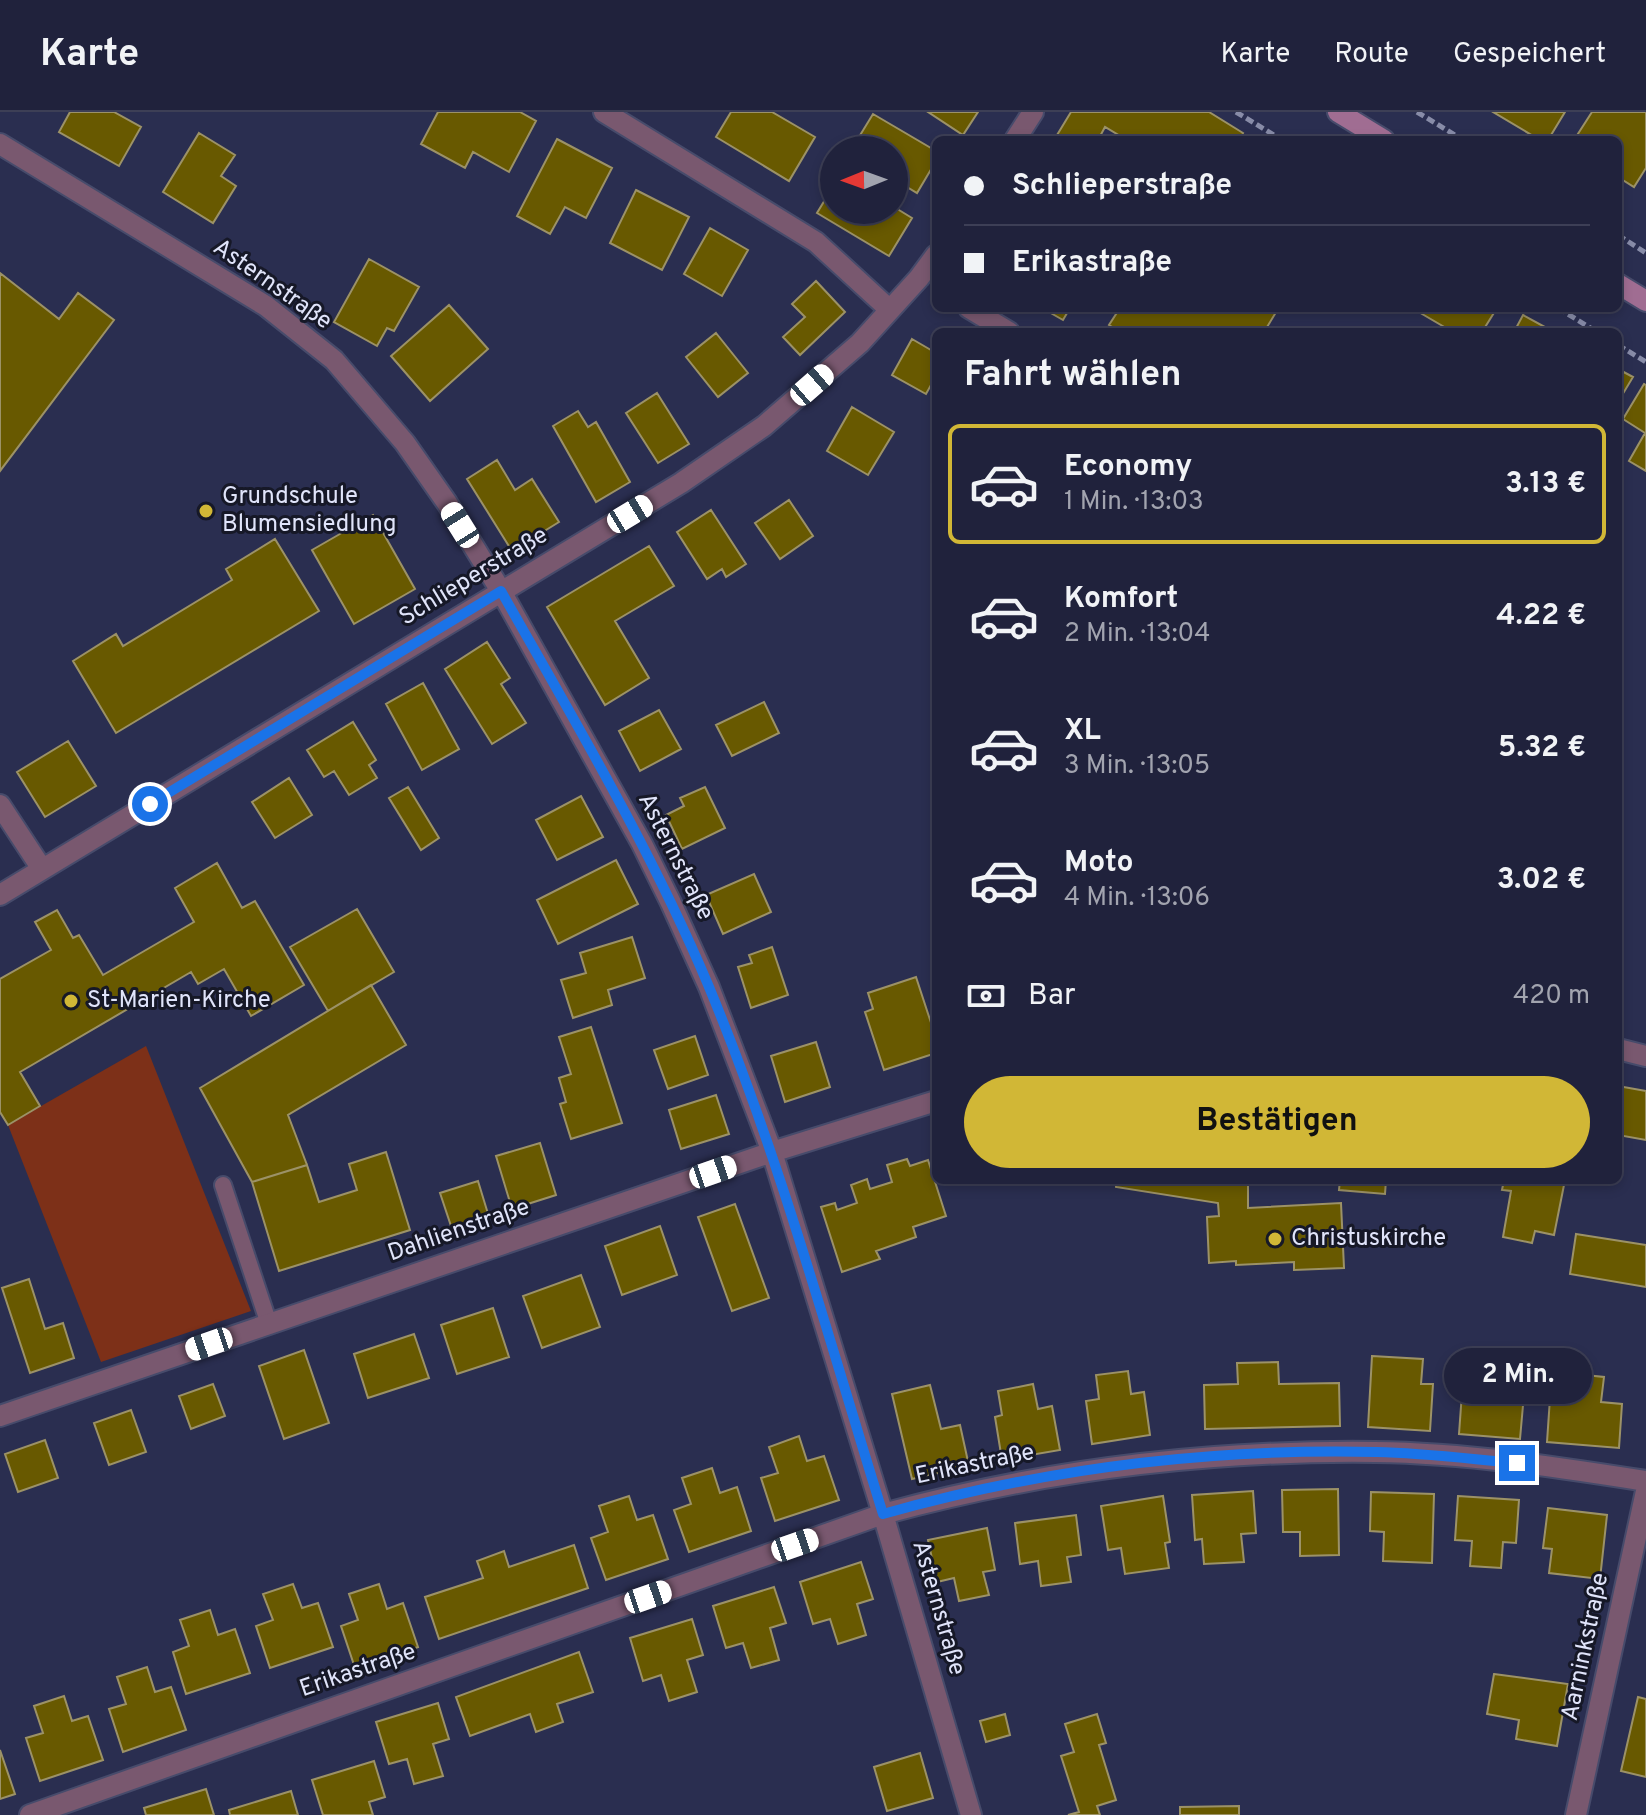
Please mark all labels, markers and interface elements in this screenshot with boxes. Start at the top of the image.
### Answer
text: Karte [40,31,139,80]
text: Karte [1220,37,1290,73]
text: Route [1334,37,1409,73]
text: Gespeichert [1453,37,1606,73]
north arrow [820,136,908,224]
map controls [820,136,908,224]
text: Schlieperstraße [1012,168,1232,205]
street label: Asternstraße [207,233,337,337]
text: Erikastraße [1012,245,1172,282]
text: Fahrt wählen [964,353,1182,399]
car [786,360,838,410]
icon: car [968,448,1040,520]
text: Economy [1064,449,1192,486]
text: 3.13 € [1505,466,1586,503]
place label: Grundschule Blumensiedlung [222,482,397,540]
text: 1 Min. · 13:03 [1064,486,1204,519]
car [603,491,657,537]
car [437,498,483,552]
marker: Grundschule Blumensiedlung [197,502,215,520]
street label: Schlieperstraße [394,521,554,633]
icon: car [968,580,1040,652]
text: Komfort [1064,581,1178,618]
text: 4.22 € [1496,598,1586,635]
text: 2 Min. · 13:04 [1064,618,1210,651]
icon: car [968,712,1040,784]
text: XL [1064,713,1101,750]
text: 5.32 € [1498,730,1586,767]
text: 3 Min. · 13:05 [1064,750,1210,783]
route start [132,786,168,822]
street label: Asternstraße [630,788,720,926]
icon: car [968,844,1040,916]
text: Moto [1064,845,1134,882]
text: 3.02 € [1497,862,1586,899]
text: 4 Min. · 13:06 [1064,882,1210,915]
icon: cash [964,974,1008,1018]
text: Bar [1028,978,1076,1015]
text: 420 m [1513,980,1590,1013]
place label: St-Marien-Kirche [87,986,271,1016]
marker: St-Marien-Kirche [62,992,80,1010]
button: Bestätigen [964,1076,1590,1168]
car [686,1153,740,1191]
street label: Dahlienstraße [384,1193,534,1269]
place label: Christuskirche [1291,1224,1446,1254]
marker: Christuskirche [1266,1230,1284,1248]
car [182,1325,236,1363]
callout: 2 Min. [1443,1347,1591,1403]
text: 2 Min. [1482,1359,1554,1392]
street label: Erikastraße [913,1438,1037,1492]
route end [1499,1445,1535,1481]
car [768,1526,822,1564]
street label: Asternstraße [904,1537,972,1679]
street label: Aarninkstraße [1556,1570,1616,1724]
car [621,1578,675,1616]
street label: Erikastraße [296,1637,420,1705]

